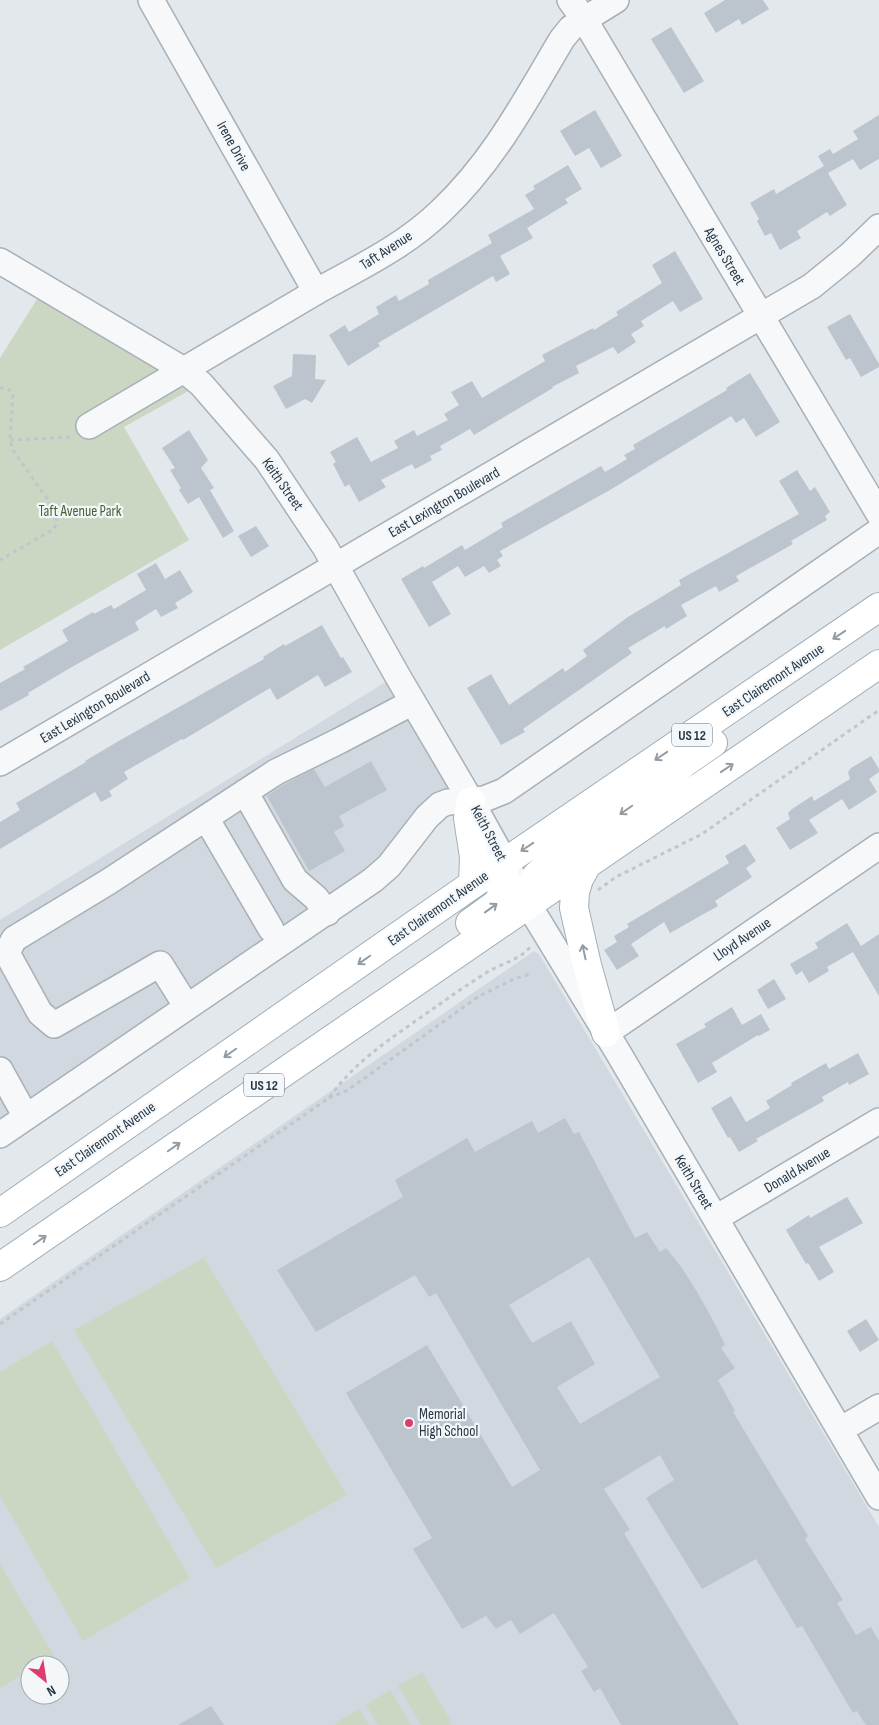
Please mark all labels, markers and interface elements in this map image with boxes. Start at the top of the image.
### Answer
street label: Irene Drive [212,118,255,175]
street label: Agnes Street [699,223,750,289]
street label: Taft Avenue [356,226,416,274]
street label: Keith Street [257,454,308,515]
street label: East Lexington Boulevard [385,463,503,542]
park label: Taft Avenue Park [38,502,122,521]
one-way arrow [832,630,846,640]
street label: East Clairemont Avenue [719,639,828,722]
street label: East Lexington Boulevard [37,667,154,748]
road number: US 12 [672,724,712,746]
one-way arrow [654,751,668,761]
one-way arrow [720,762,734,773]
street label: Keith Street [466,802,511,865]
one-way arrow [619,805,633,815]
one-way arrow [520,842,534,852]
street label: East Clairemont Avenue [384,867,492,950]
one-way arrow [484,903,497,914]
street label: Lloyd Avenue [710,913,775,966]
one-way arrow [579,944,588,960]
one-way arrow [357,955,371,965]
one-way arrow [223,1048,237,1058]
road number: US 12 [244,1074,284,1096]
street label: East Clairemont Avenue [51,1098,159,1181]
one-way arrow [167,1142,181,1152]
street label: Donald Avenue [761,1143,834,1198]
street label: Keith Street [670,1151,717,1213]
one-way arrow [33,1234,47,1245]
place label: Memorial High School [419,1405,478,1441]
marker: Memorial High School [403,1417,415,1429]
north arrow [20,1655,70,1705]
text: N [44,1682,59,1700]

